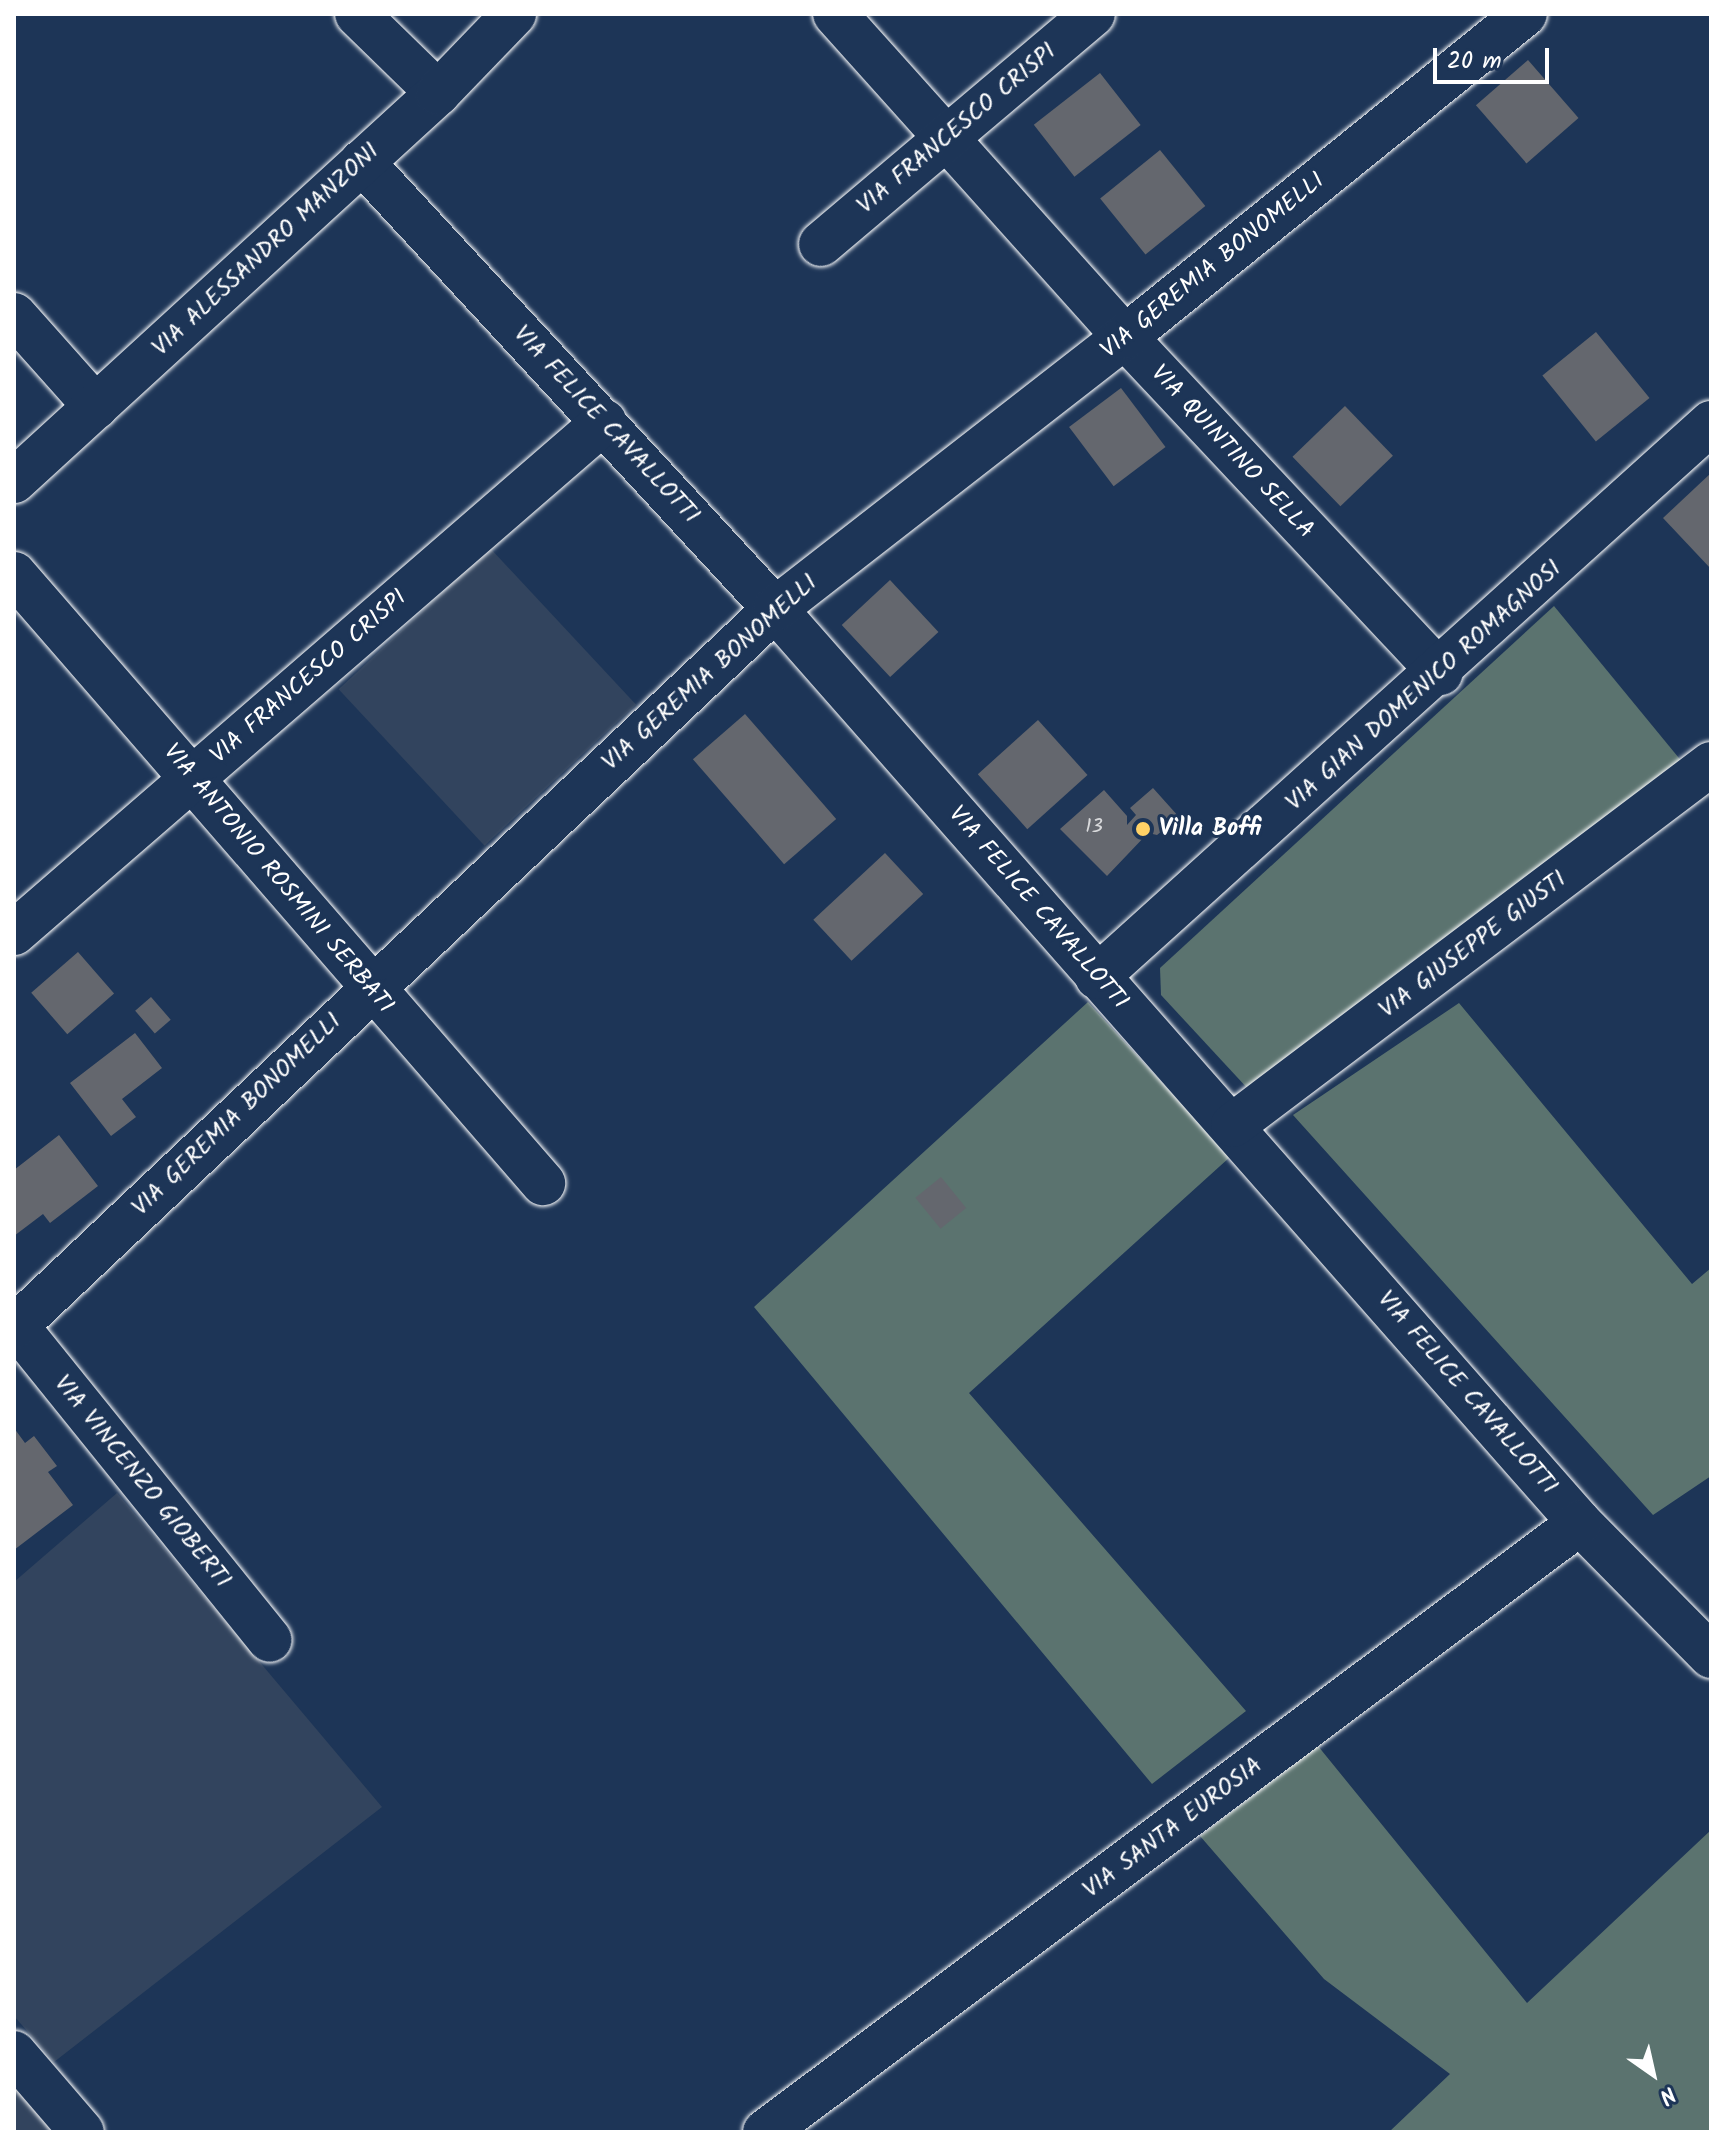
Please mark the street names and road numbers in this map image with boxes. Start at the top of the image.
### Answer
street label: VIA FRANCESCO CRISPI [852,37,1062,221]
street label: VIA ALESSANDRO MANZONI [147,137,385,363]
street label: VIA GEREMIA BONOMELLI [1095,167,1331,365]
street label: VIA FELICE CAVALLOTTI [507,320,705,530]
street label: VIA QUINTINO SELLA [1144,359,1320,545]
street label: VIA GIAN DOMENICO ROMAGNOSI [1280,555,1568,817]
street label: VIA GEREMIA BONOMELLI [597,569,823,777]
street label: VIA FRANCESCO CRISPI [205,584,413,770]
street label: VIA ANTONIO ROSMINI SERBATI [157,738,399,1020]
street label: VIA FELICE CAVALLOTTI [942,800,1134,1016]
street label: VIA GIUSEPPE GIUSTI [1374,865,1572,1025]
street label: VIA GEREMIA BONOMELLI [127,1008,347,1222]
street label: VIA FELICE CAVALLOTTI [1371,1285,1563,1501]
street label: VIA VINCENZO GIOBERTI [47,1370,237,1594]
street label: VIA SANTA EUROSIA [1078,1751,1268,1905]

